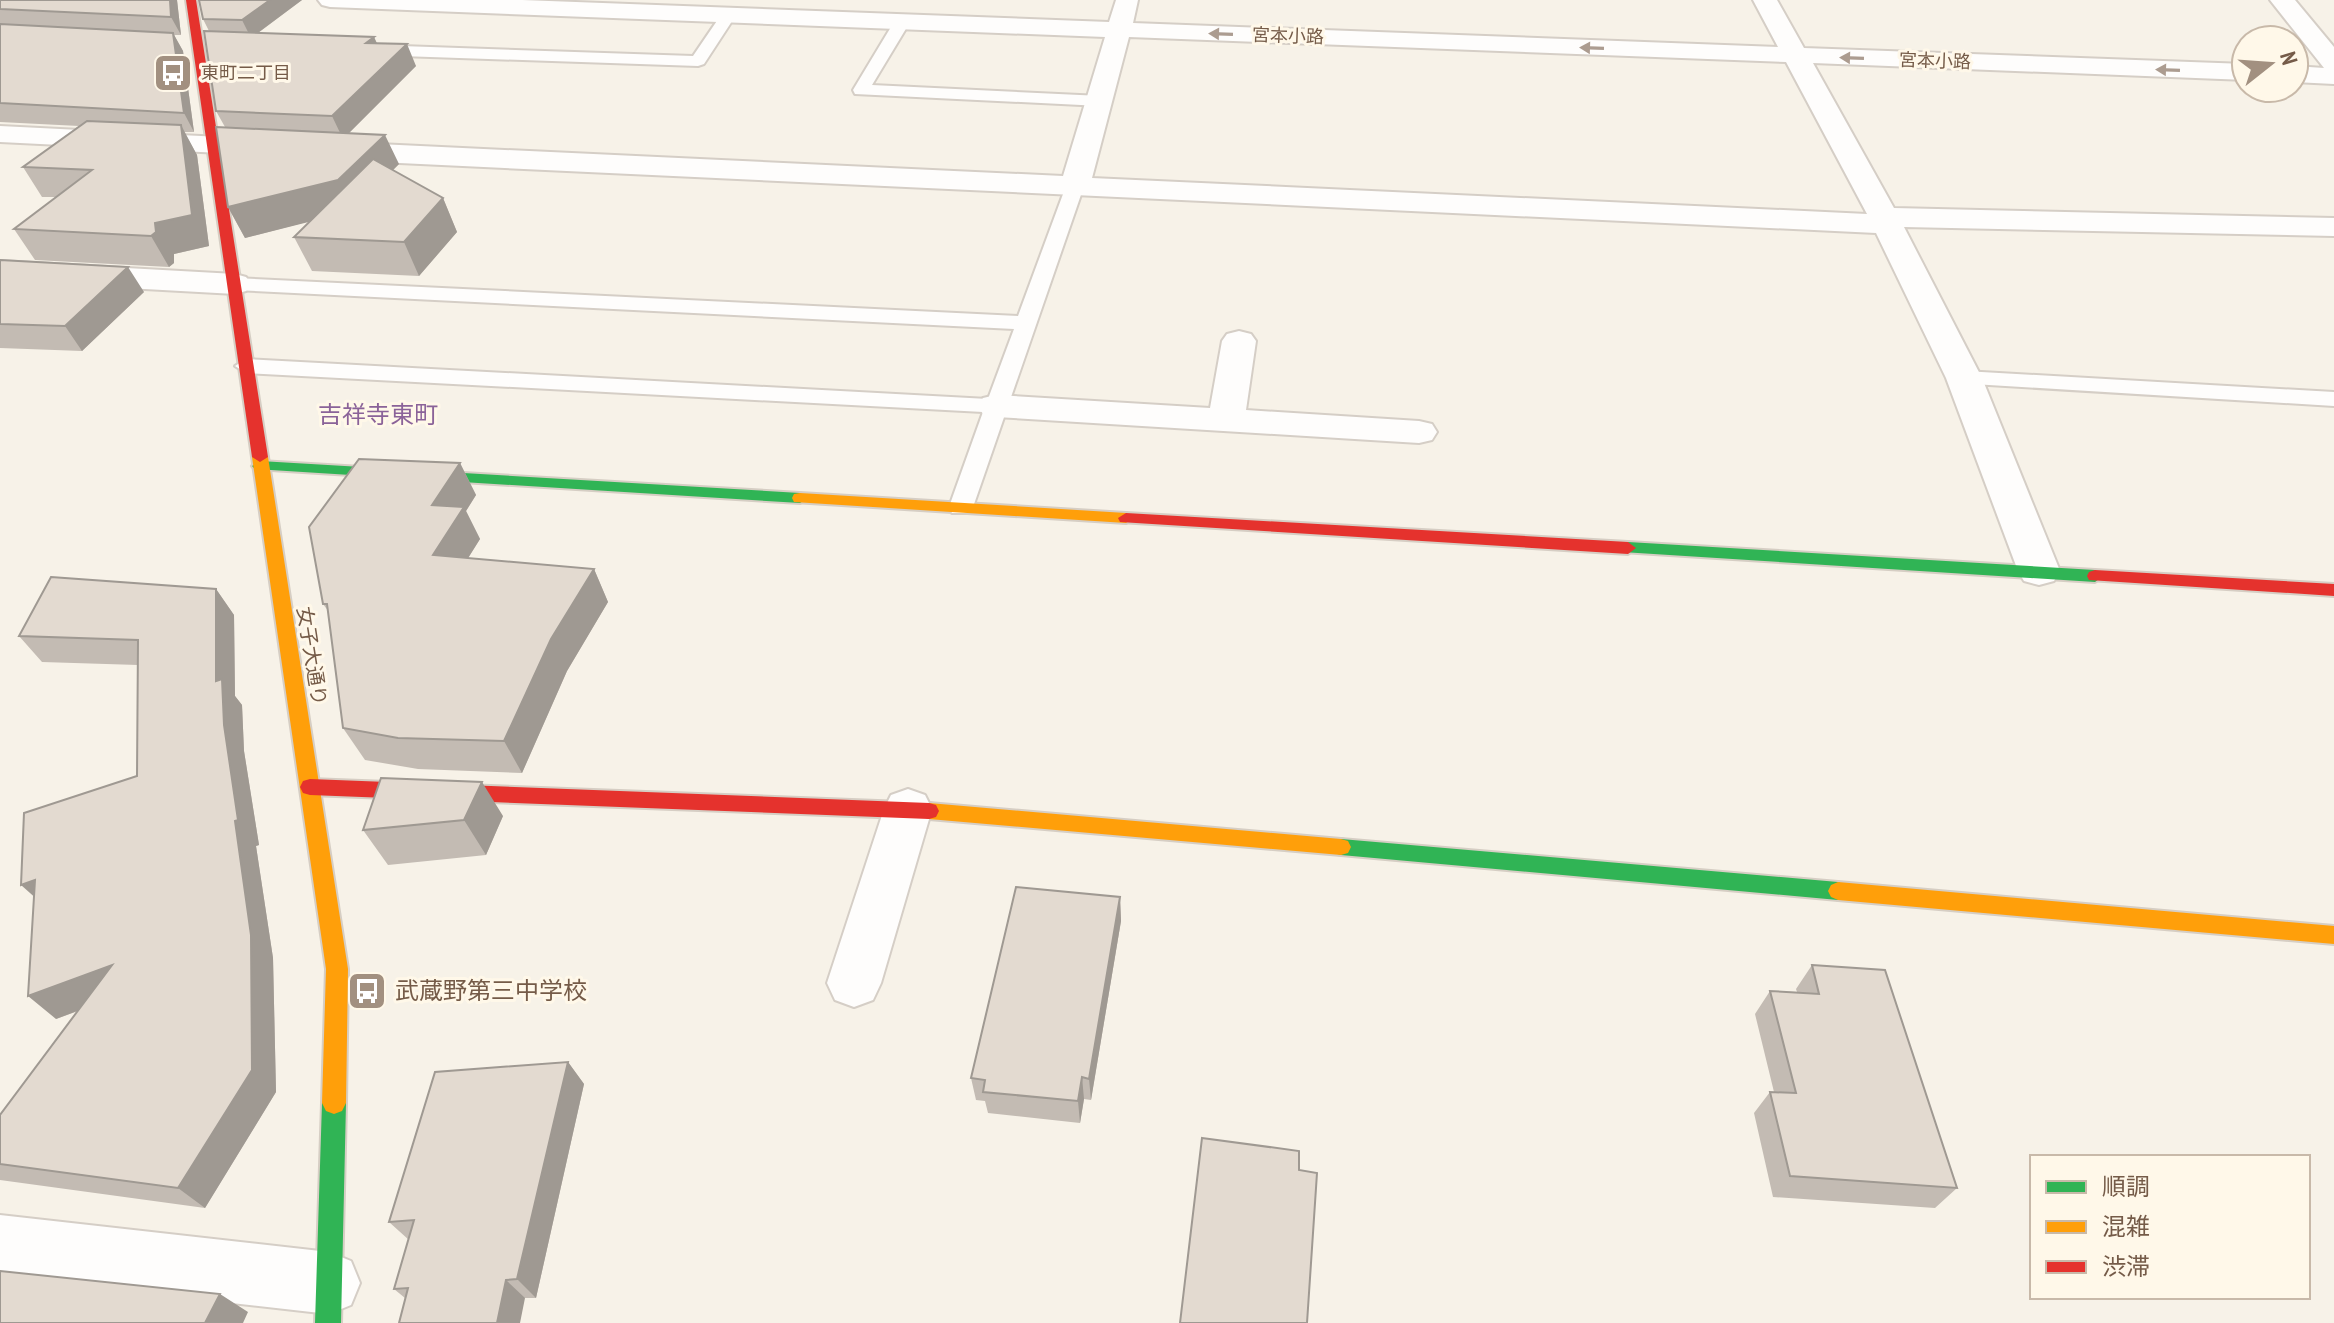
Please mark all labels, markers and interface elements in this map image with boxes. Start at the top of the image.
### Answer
street label: 宮本小路 [1252,23,1324,48]
north arrow [2230,24,2310,104]
one-way arrow [1208,27,1233,40]
one-way arrow [1579,41,1604,54]
street label: 宮本小路 [1899,48,1971,73]
text: N [2274,48,2304,68]
one-way arrow [1839,51,1864,64]
bus stop icon: 東町二丁目 [152,52,194,94]
place label: 東町二丁目 [201,61,291,84]
one-way arrow [2155,63,2180,76]
district label: 吉祥寺東町 [318,399,438,430]
street label: 女子大通り [291,605,333,707]
bus stop icon: 武蔵野第三中学校 [346,970,388,1012]
place label: 武蔵野第三中学校 [395,975,587,1006]
legend [2030,1155,2310,1299]
text: 順調 [2102,1171,2150,1202]
text: 混雑 [2102,1211,2150,1242]
text: 渋滞 [2102,1251,2150,1282]

